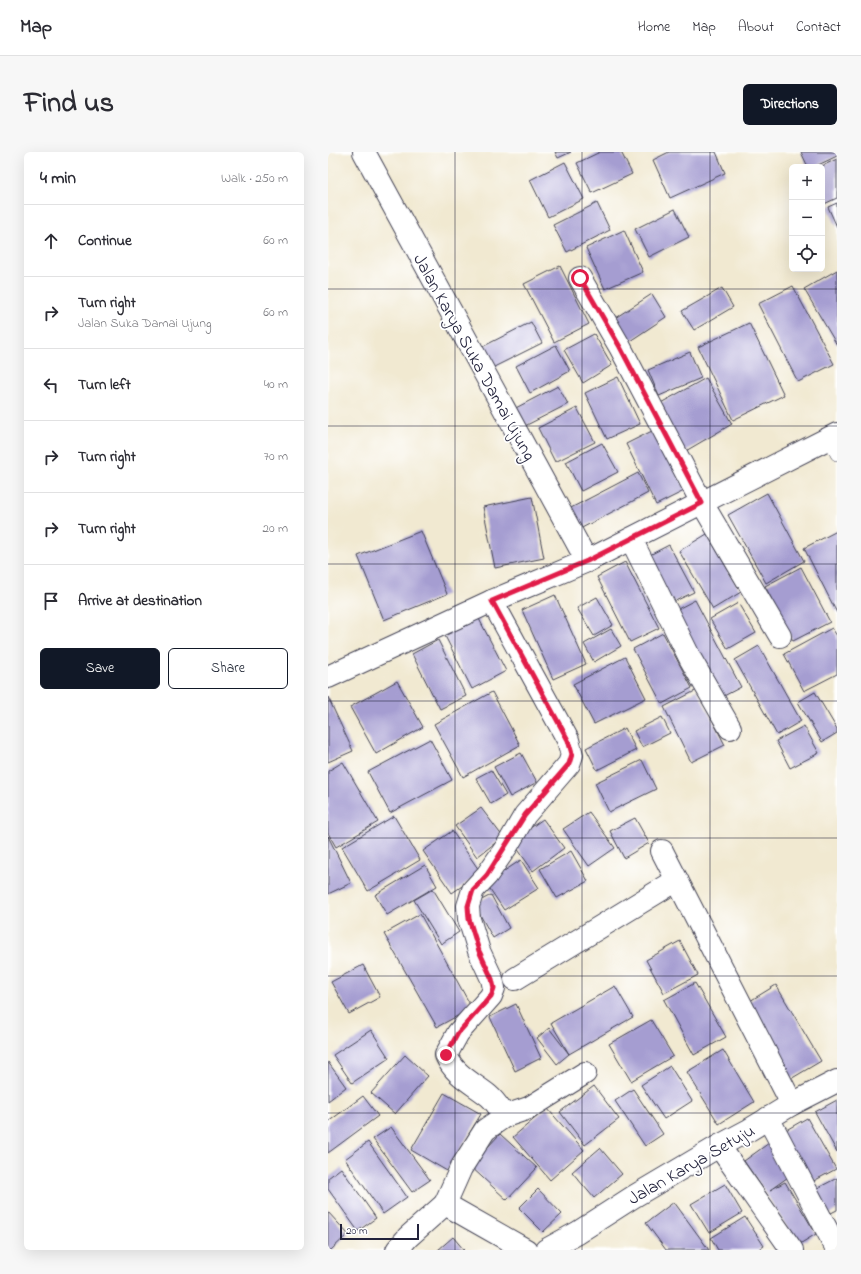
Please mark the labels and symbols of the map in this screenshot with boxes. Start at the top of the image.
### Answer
street label: Jalan Karya Suka Damai Ujung [404,250,541,467]
route start [571,269,589,287]
route end [437,1046,455,1064]
street label: Jalan Karya Setuju [624,1119,760,1213]
scale bar [340,1222,419,1241]

